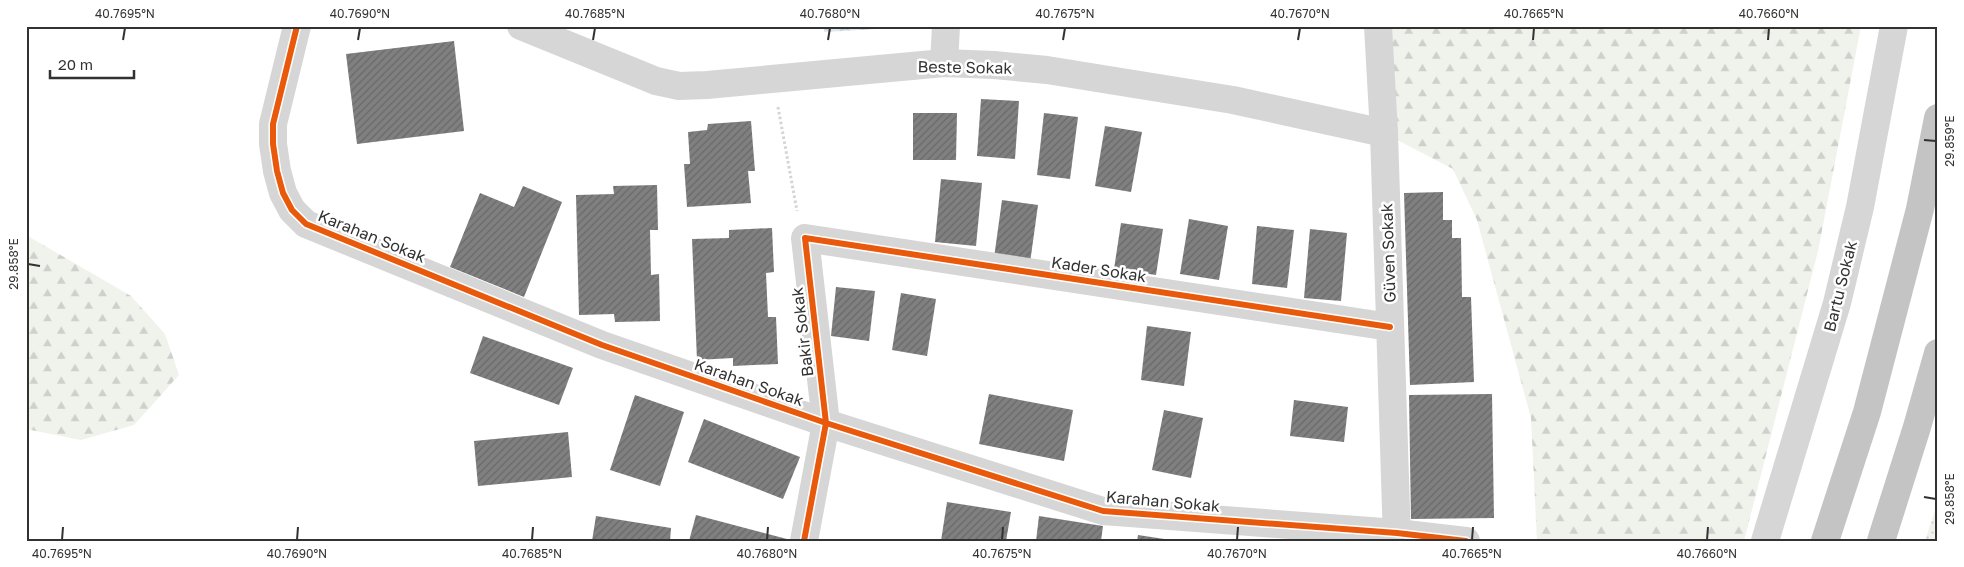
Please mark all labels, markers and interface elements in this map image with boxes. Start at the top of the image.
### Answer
text: 40.7695°N [95,6,155,21]
text: 40.7690°N [330,6,390,21]
text: 40.7685°N [565,6,625,21]
text: 40.7680°N [800,6,860,21]
text: 40.7675°N [1035,6,1095,21]
text: 40.7670°N [1270,6,1330,21]
text: 40.7665°N [1504,6,1564,21]
text: 40.7660°N [1739,6,1799,21]
scale bar [50,48,134,80]
text: 20 m [58,55,93,73]
street label: Beste Sokak [917,56,1013,78]
text: 29.859°E [1942,115,1957,167]
street label: Güven Sokak [1376,203,1400,303]
street label: Karahan Sokak [315,205,429,267]
text: 29.858°E [6,238,21,290]
street label: Bartu Sokak [1819,238,1861,334]
street label: Kader Sokak [1050,252,1148,286]
street label: Bakir Sokak [787,286,817,378]
street label: Karahan Sokak [692,354,806,410]
text: 29.858°E [1942,473,1957,525]
street label: Karahan Sokak [1105,486,1221,516]
text: 40.7695°N [32,546,92,561]
text: 40.7690°N [267,546,327,561]
text: 40.7685°N [502,546,562,561]
text: 40.7680°N [737,546,797,561]
text: 40.7675°N [972,546,1032,561]
text: 40.7670°N [1207,546,1267,561]
text: 40.7665°N [1442,546,1502,561]
text: 40.7660°N [1677,546,1737,561]

